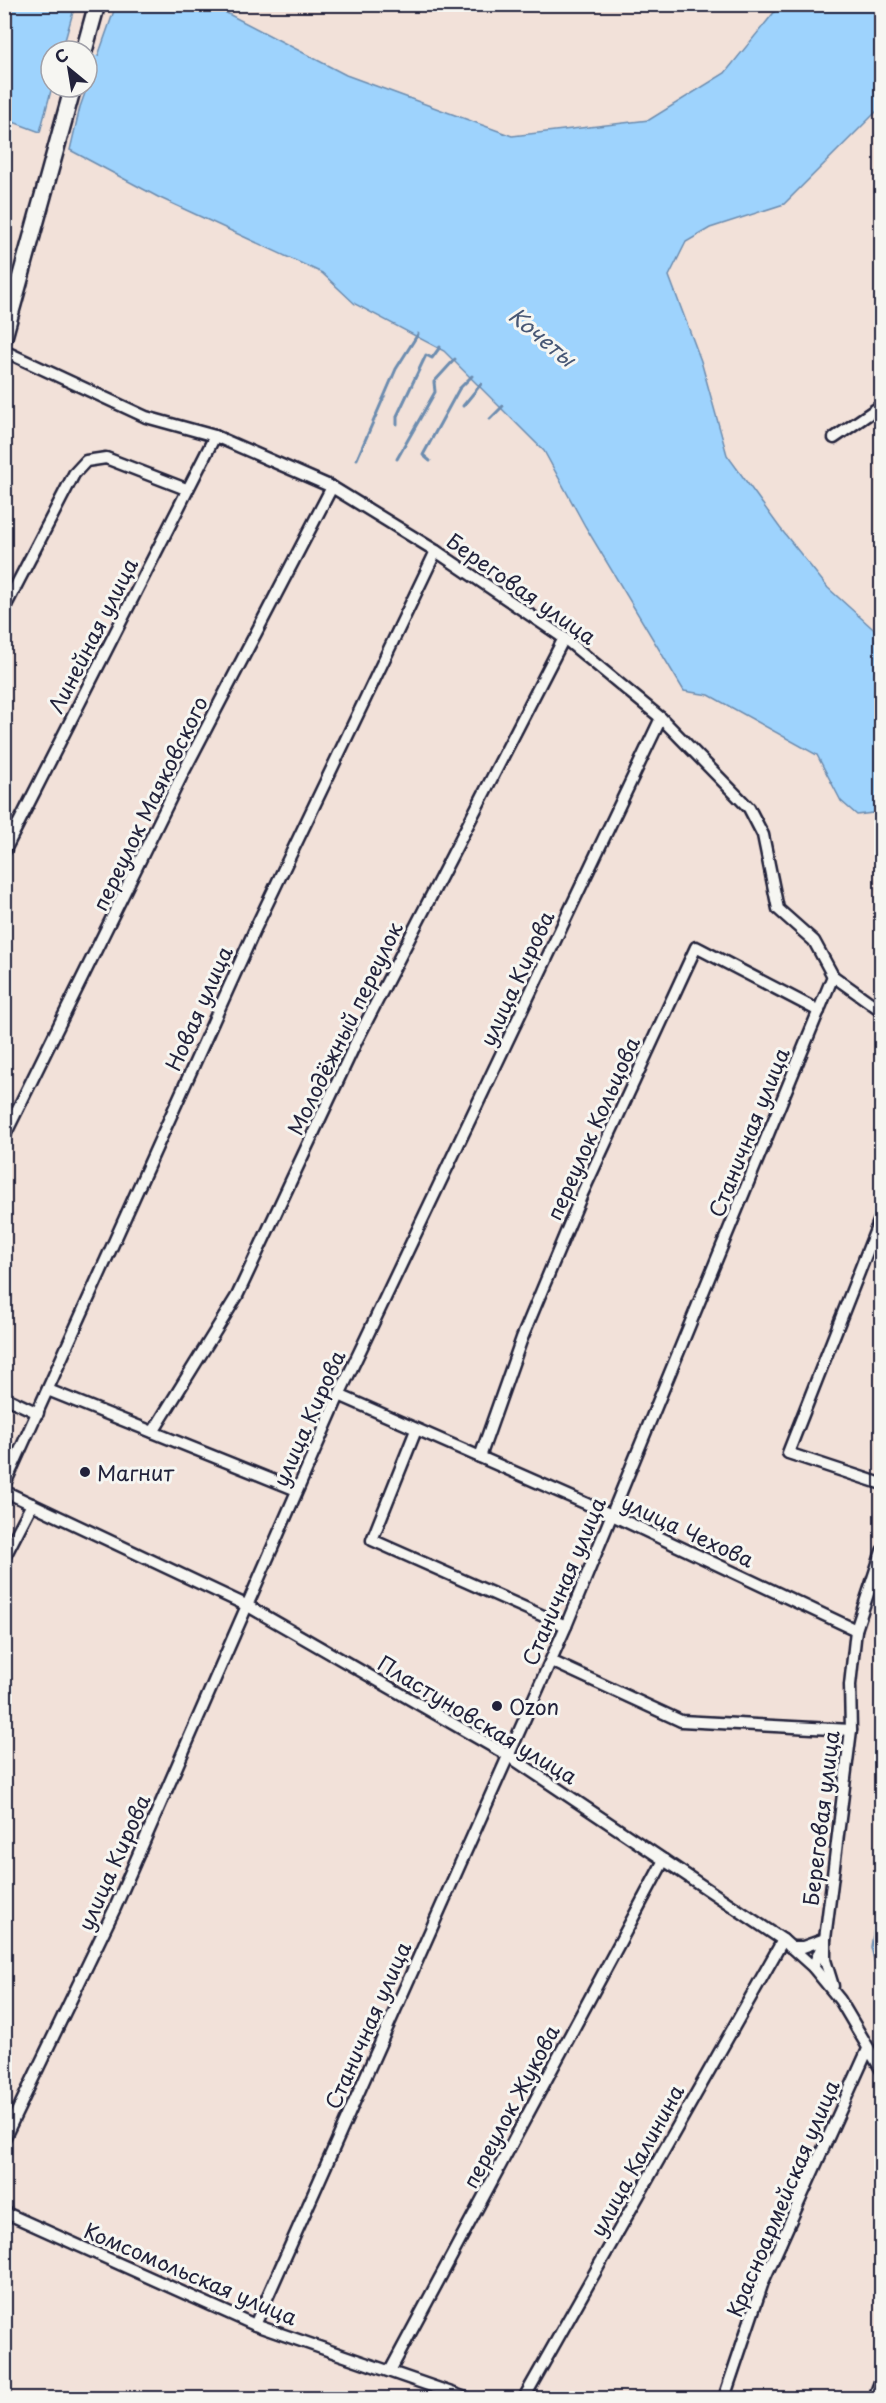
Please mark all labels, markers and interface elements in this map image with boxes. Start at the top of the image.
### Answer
north arrow [39,39,99,99]
text: С [50,42,72,69]
water label: Кочеты [503,298,585,375]
street label: Береговая улица [441,524,604,652]
street label: Линейная улица [39,551,145,718]
street label: переулок Маяковского [83,690,215,916]
street label: улица Кирова [471,905,561,1051]
street label: Молодёжный переулок [278,915,410,1140]
street label: Новая улица [156,940,240,1076]
street label: переулок Кольцова [537,1031,647,1225]
street label: Станичная улица [699,1042,797,1222]
street label: улица Кирова [264,1345,352,1491]
place label: Магнит [97,1456,174,1488]
marker: Магнит [78,1465,92,1479]
street label: улица Чехова [616,1485,760,1575]
street label: Станичная улица [513,1491,613,1670]
street label: Пластуновская улица [372,1647,585,1792]
place label: Ozon [509,1690,559,1722]
marker: Ozon [490,1699,504,1713]
street label: Береговая улица [793,1728,847,1907]
street label: улица Кирова [69,1789,157,1935]
street label: Станичная улица [316,1935,419,2114]
street label: переулок Жукова [453,2018,567,2194]
street label: Красноармейская улица [717,2074,847,2322]
street label: улица Калинина [581,2077,692,2242]
street label: Комсомольская улица [79,2214,303,2333]

